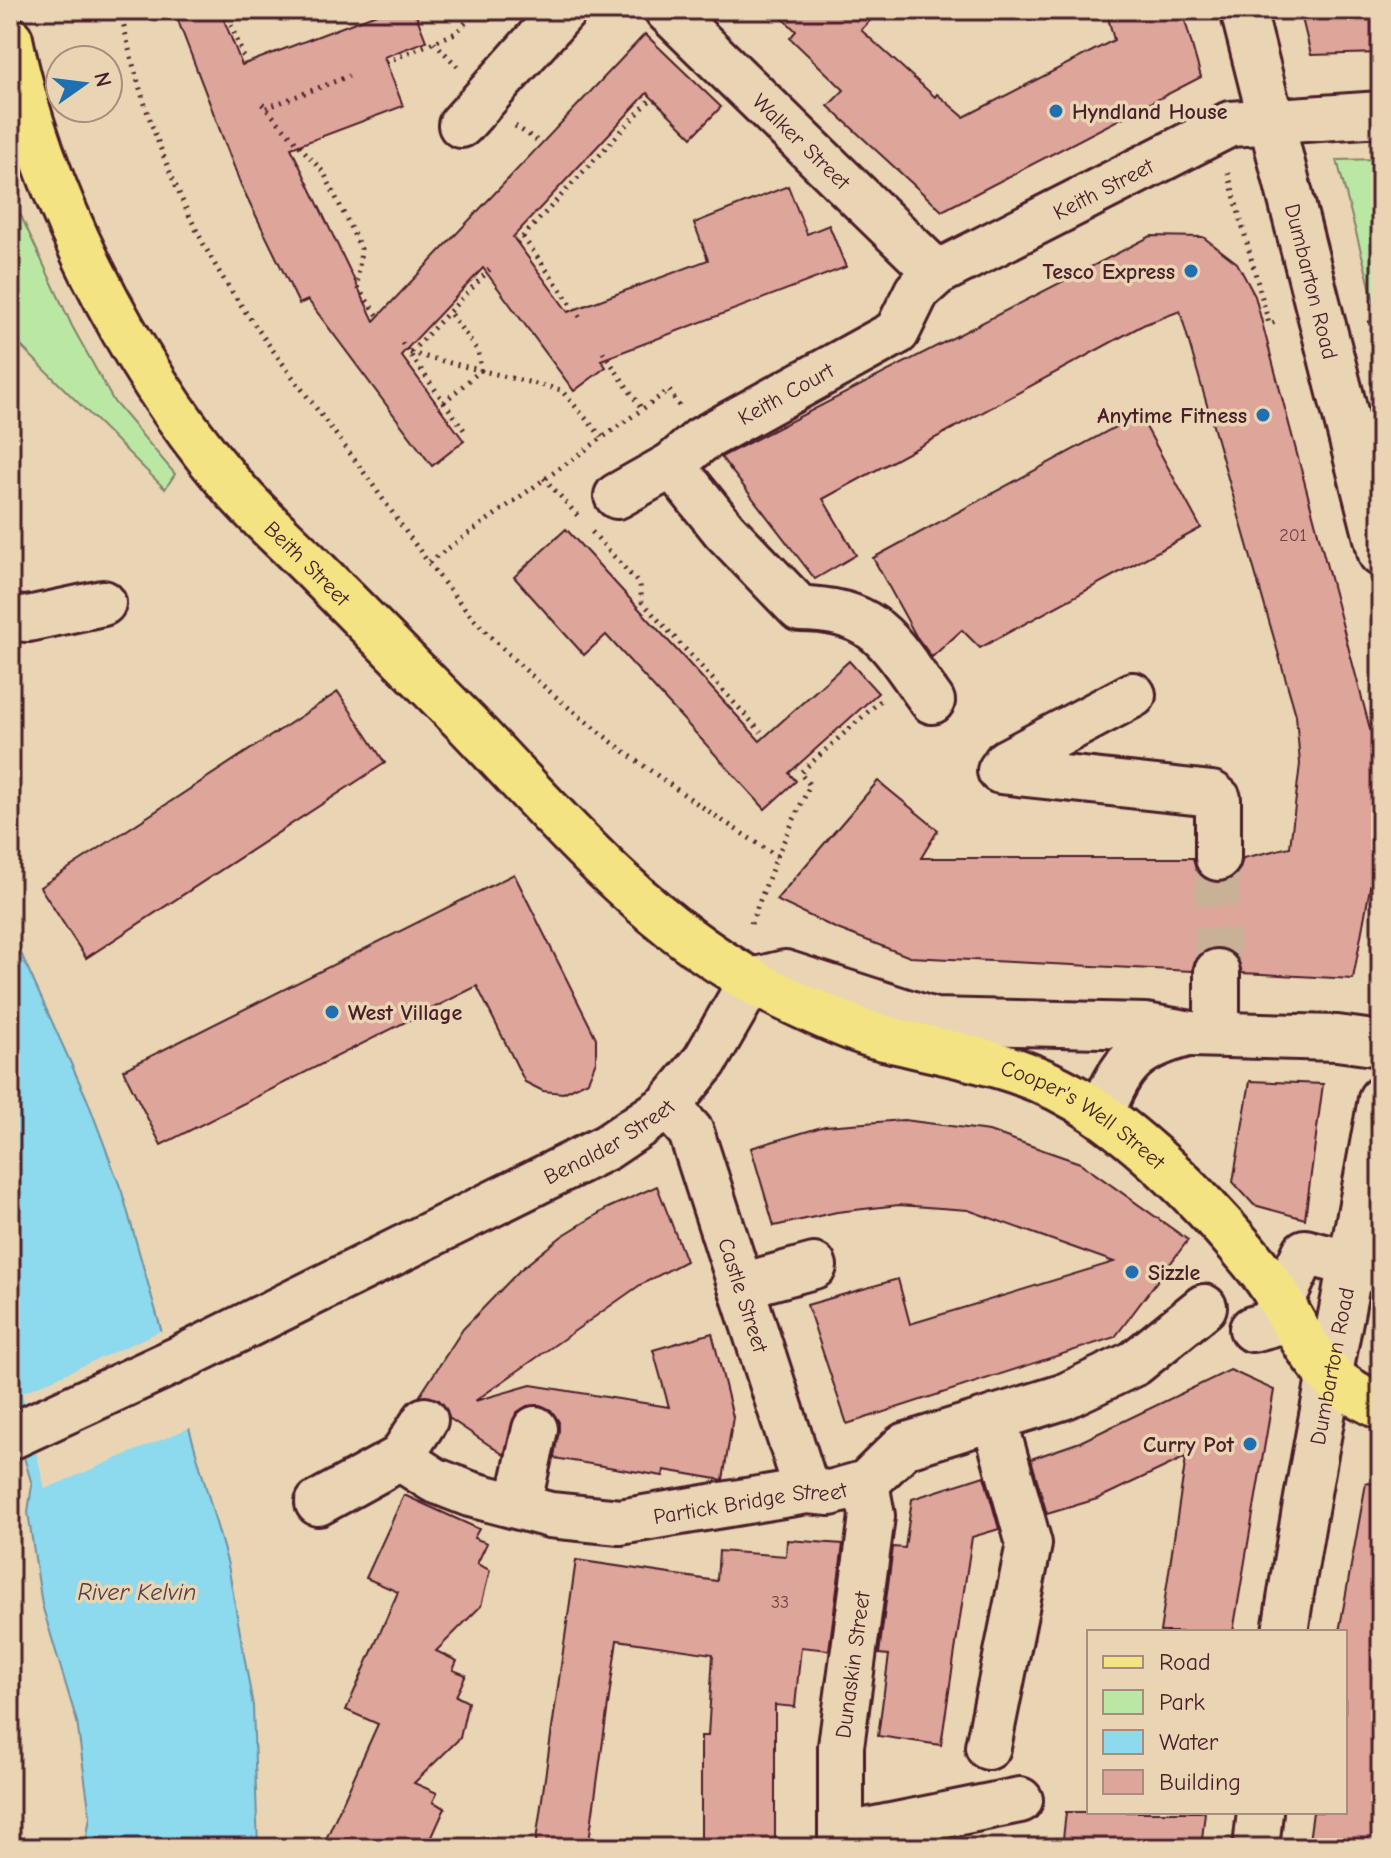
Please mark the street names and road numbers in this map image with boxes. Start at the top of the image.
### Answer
street label: Walker Street [747,89,856,196]
street label: Keith Street [1049,153,1159,226]
street label: Dumbarton Road [1279,201,1343,362]
street label: Keith Court [734,357,839,431]
street label: Beith Street [258,516,356,612]
street label: Cooper's Well Street [997,1055,1171,1176]
street label: Benalder Street [540,1095,682,1190]
street label: Castle Street [712,1235,774,1356]
street label: Dumbarton Road [1305,1285,1360,1447]
street label: Partick Bridge Street [652,1477,851,1530]
street label: Dunaskin Street [830,1589,876,1740]

